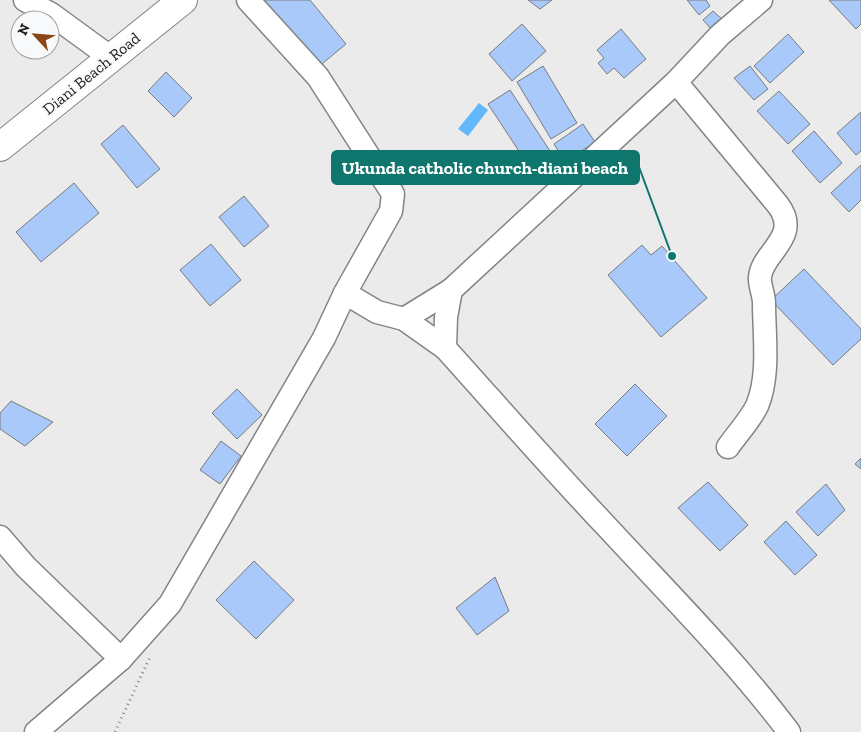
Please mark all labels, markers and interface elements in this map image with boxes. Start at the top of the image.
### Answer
north arrow [10,10,60,60]
text: N [14,21,34,38]
street label: Diani Beach Road [39,28,144,119]
callout: Ukunda catholic church-diani beach [332,151,639,184]
text: Ukunda catholic church-diani beach [342,157,629,179]

